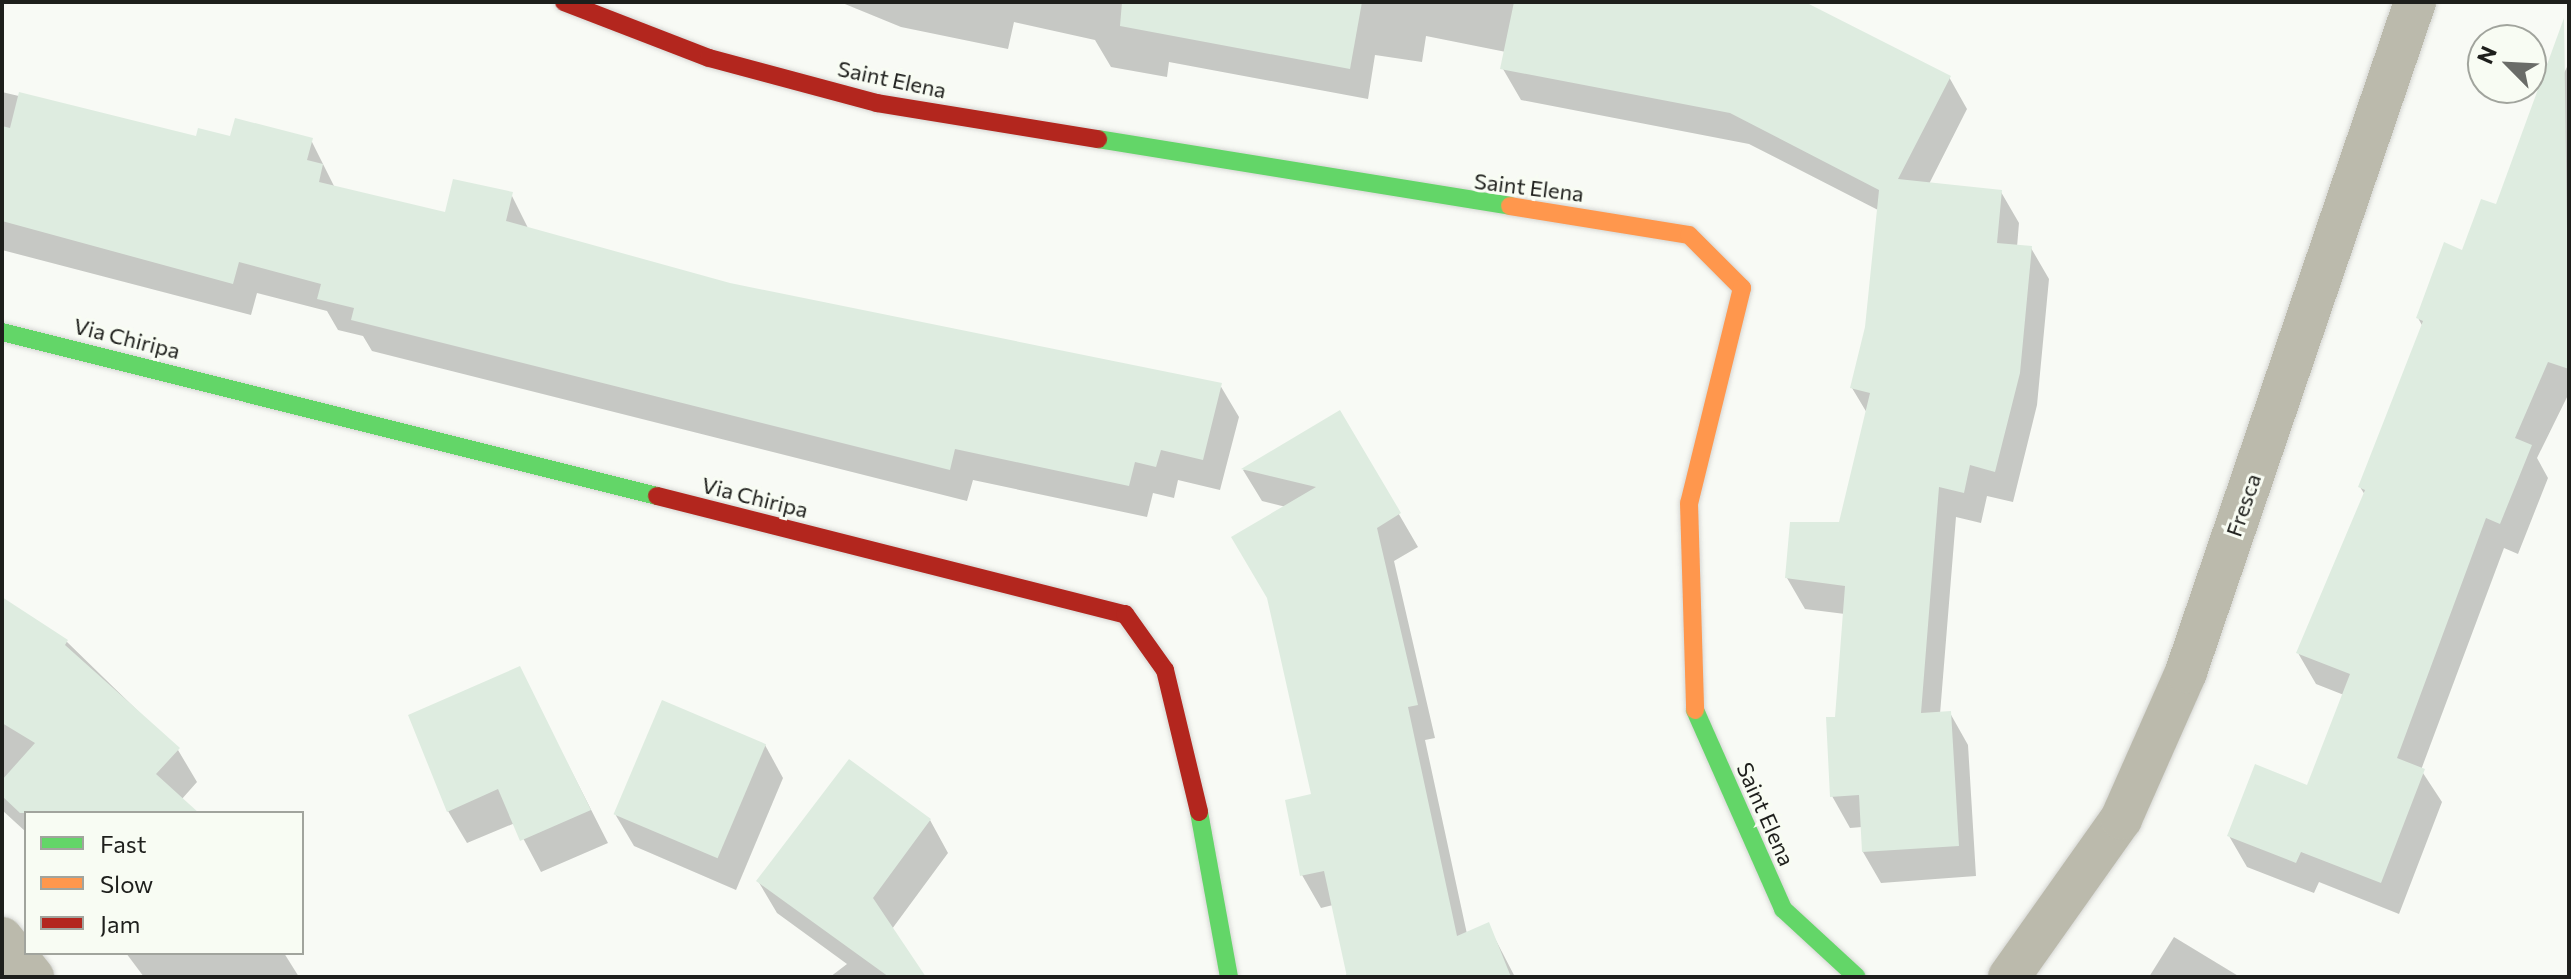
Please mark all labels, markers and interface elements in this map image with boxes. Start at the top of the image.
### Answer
north arrow [2467,24,2547,104]
text: N [2471,42,2502,68]
street label: Saint Elena [835,55,949,103]
street label: Saint Elena [1473,167,1585,207]
street label: Via Chiripa [71,312,183,364]
street label: Fresca [2220,470,2266,540]
street label: Via Chiripa [699,471,811,523]
street label: Saint Elena [1732,758,1800,870]
legend [24,811,304,955]
text: Fast [100,829,147,858]
text: Slow [100,869,153,898]
text: Jam [100,909,140,938]

